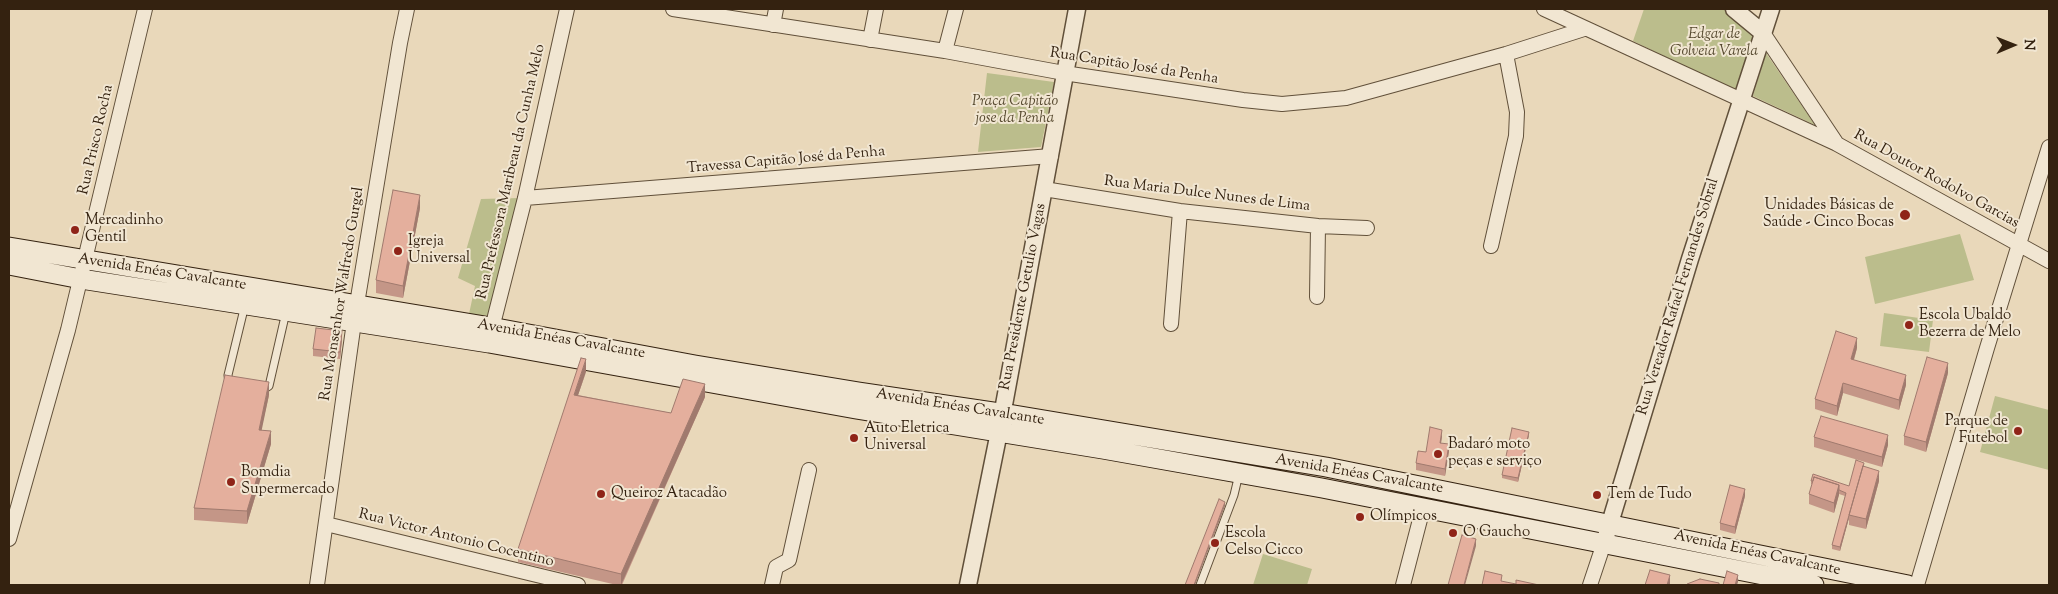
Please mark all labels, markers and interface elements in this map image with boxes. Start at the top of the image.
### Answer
north arrow [1988,20,2038,70]
park label: Edgar de Golveia Varela [1670,26,1758,61]
text: N [2018,39,2038,51]
street label: Rua Prefessora Maribeau da Cunha Melo [474,43,550,301]
street label: Rua Capitão José da Penha [1049,45,1219,89]
street label: Rua Prisco Rocha [76,83,118,197]
park label: Praça Capitão jose da Penha [972,93,1058,128]
street label: Rua Doutor Rodolvo Garcias [1850,127,2022,233]
street label: Travessa Capitão José da Penha [686,143,886,179]
street label: Rua Maria Dulce Nunes de Lima [1103,173,1311,217]
street label: Rua Vereador Rafael Fernandes Sobral [1634,176,1724,418]
street label: Rua Monsenhor Walfredo Gurgel [317,186,369,402]
place label: Unidades Básicas de Saúde - Cinco Bocas [1763,197,1894,232]
street label: Rua Presidente Getulio Vagas [997,202,1051,392]
marker: Unidades Básicas de Saúde - Cinco Bocas [1898,208,1912,222]
place label: Mercadinho Gentil [85,212,163,247]
marker: Mercadinho Gentil [69,224,81,236]
place label: Igreja Universal [408,233,470,268]
marker: Igreja Universal [392,245,404,257]
street label: Avenida Enéas Cavalcante [77,251,247,295]
place label: Escola Ubaldo Bezerra de Melo [1919,307,2021,342]
street label: Avenida Enéas Cavalcante [476,316,646,364]
marker: Escola Ubaldo Bezerra de Melo [1903,319,1915,331]
street label: Avenida Enéas Cavalcante [875,386,1045,430]
place label: Parque de Futebol [1945,413,2008,448]
place label: Auto Eletrica Universal [864,420,949,455]
marker: Parque de Futebol [2012,425,2024,437]
marker: Auto Eletrica Universal [848,432,860,444]
place label: Badaró moto peças e serviço [1448,436,1542,471]
marker: Badaró moto peças e serviço [1432,448,1444,460]
street label: Avenida Enéas Cavalcante [1274,451,1444,499]
place label: Bomdia Supermercado [241,464,334,499]
marker: Bomdia Supermercado [225,476,237,488]
place label: Queiroz Atacadão [611,485,727,503]
place label: Tem de Tudo [1607,486,1692,504]
marker: Queiroz Atacadão [595,488,607,500]
marker: Tem de Tudo [1591,489,1603,501]
street label: Rua Victor Antonio Cocentino [356,506,556,572]
place label: Olímpicos [1370,508,1437,526]
marker: Olímpicos [1354,511,1366,523]
place label: O Gaucho [1463,524,1530,542]
place label: Escola Celso Cicco [1225,525,1303,560]
marker: O Gaucho [1447,527,1459,539]
street label: Avenida Enéas Cavalcante [1672,528,1842,580]
marker: Escola Celso Cicco [1209,537,1221,549]

